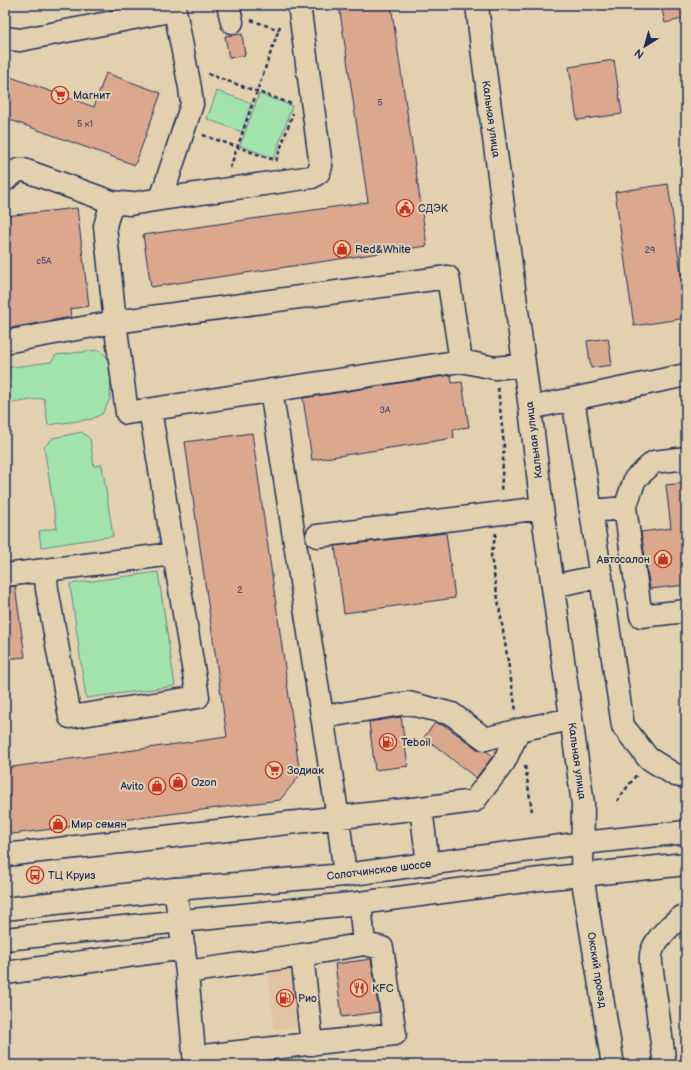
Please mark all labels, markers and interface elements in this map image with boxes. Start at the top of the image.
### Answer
north arrow [625,26,665,66]
text: N [632,46,646,61]
street label: Кальная улица [479,80,503,159]
supermarket icon: Магнит [50,85,70,105]
place label: Магнит [73,89,110,102]
house number: 5 [377,98,383,109]
house number: 5 к1 [77,119,93,130]
public building icon: СДЭК [395,198,415,218]
place label: СДЭК [418,202,449,215]
shop icon: Red&White [332,239,352,259]
place label: Red&White [355,243,411,256]
house number: 29 [645,245,655,256]
house number: с5А [36,256,52,267]
street label: Кальная улица [523,400,545,479]
house number: 3А [380,405,391,416]
shop icon: Автосалон [653,549,673,569]
place label: Автосалон [596,553,650,566]
house number: 2 [237,585,243,596]
street label: Кальная улица [565,722,589,801]
fuel station icon: Teboil [378,732,398,752]
place label: Teboil [401,736,430,749]
supermarket icon: Зодиак [264,760,284,780]
place label: Зодиак [287,764,324,777]
shop icon: Ozon [168,772,188,792]
shop icon: Avito [147,776,167,796]
place label: Ozon [191,776,217,789]
place label: Avito [120,780,144,793]
shop icon: Мир семян [48,814,68,834]
place label: Мир семян [71,818,127,831]
street label: Солотчинское шоссе [326,857,432,883]
bus stop icon: ТЦ Круиз [25,865,45,885]
place label: ТЦ Круиз [48,869,96,882]
street label: Окский проезд [585,931,609,1009]
restaurant icon: KFC [349,978,369,998]
place label: KFC [372,982,394,995]
fuel station icon: Рио [275,988,295,1008]
place label: Рио [298,992,317,1005]

